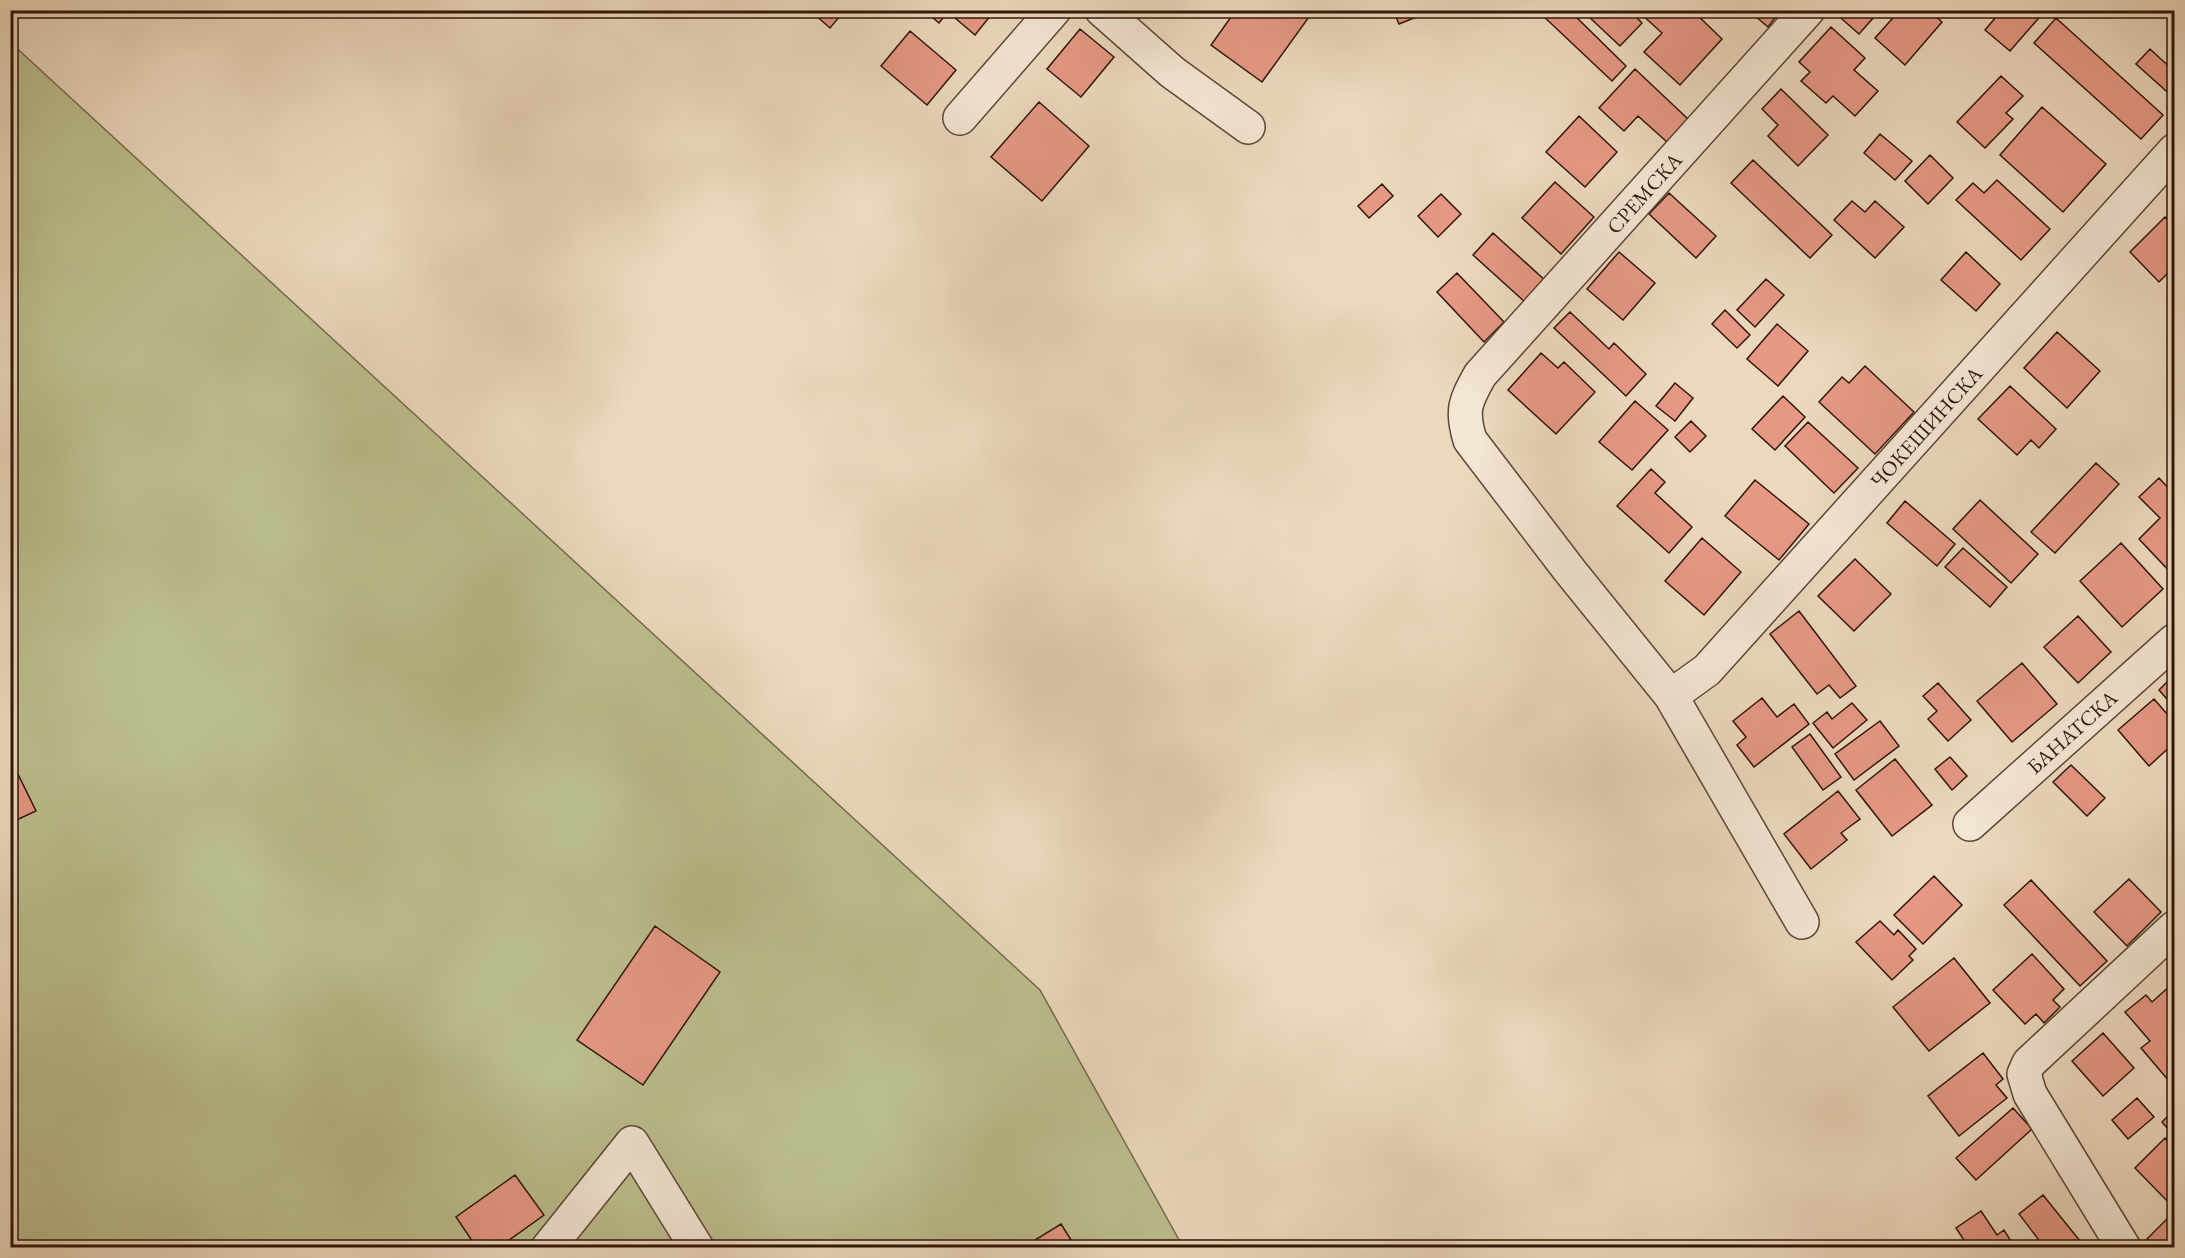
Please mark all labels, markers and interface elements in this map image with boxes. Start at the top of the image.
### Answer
street label: СРЕМСКА [1600,146,1688,239]
street label: ЧОКЕШИНСКА [1864,360,1988,494]
street label: БАНАТСКА [2021,684,2123,780]

